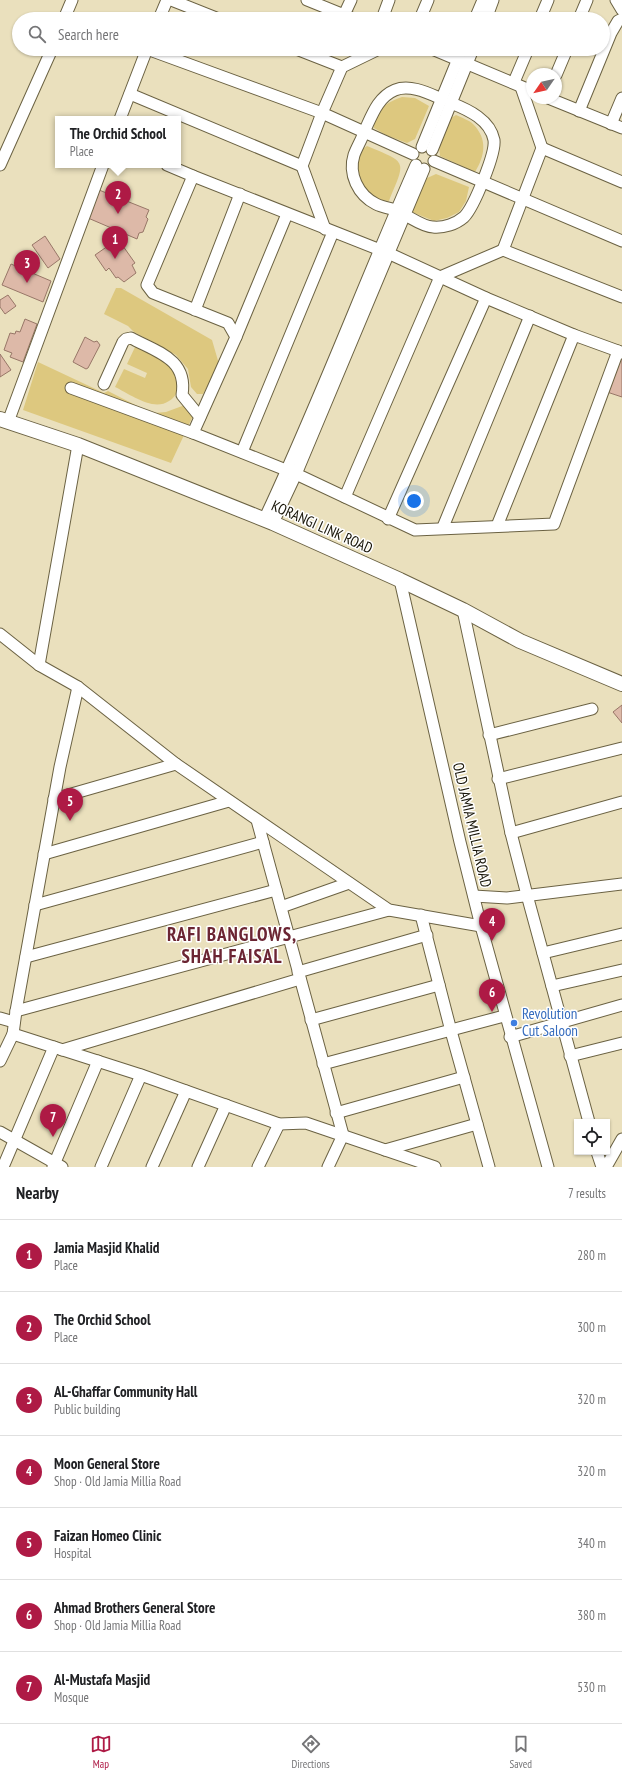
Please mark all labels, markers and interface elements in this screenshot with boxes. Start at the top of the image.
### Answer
search box [12,12,610,56]
icon: search [26,23,48,45]
text: Search here [58,25,119,44]
north arrow [526,68,562,104]
popup [55,116,181,168]
text: The Orchid School [70,124,166,143]
text: Place [70,143,94,160]
pin: 2 [105,181,131,214]
pin: 1 [102,226,128,259]
pin: 3 [14,250,40,283]
your location [404,491,424,511]
street label: KORANGI LINK ROAD [269,496,376,557]
street label: OLD JAMIA MILLIA ROAD [449,761,496,889]
pin: 5 [57,788,83,821]
pin: 4 [479,908,505,941]
district label: RAFI BANGLOWS, SHAH FAISAL [167,922,297,968]
pin: 6 [479,979,505,1012]
place label: Revolution Cut Saloon [522,1004,578,1040]
marker: Revolution Cut Saloon [509,1018,519,1028]
pin: 7 [40,1104,66,1137]
map controls [574,1119,610,1155]
button: locate [574,1119,610,1155]
text: Nearby [16,1182,59,1204]
text: 7 results [568,1185,606,1202]
text: Jamia Masjid Khalid [54,1238,159,1257]
text: 1 [26,1247,32,1264]
text: 280 m [577,1247,606,1264]
text: Place [54,1257,78,1274]
text: The Orchid School [54,1310,151,1329]
text: 2 [26,1319,32,1336]
text: 300 m [577,1319,606,1336]
text: Place [54,1329,78,1346]
text: AL-Ghaffar Community Hall [54,1382,197,1401]
text: 3 [26,1391,32,1408]
text: 320 m [577,1391,606,1408]
text: Public building [54,1401,121,1418]
text: Moon General Store [54,1454,160,1473]
text: 4 [26,1463,32,1480]
text: 320 m [577,1463,606,1480]
text: Shop · Old Jamia Millia Road [54,1473,181,1490]
text: Faizan Homeo Clinic [54,1526,161,1545]
text: 5 [26,1535,32,1552]
text: 340 m [577,1535,606,1552]
text: Hospital [54,1545,91,1562]
text: Ahmad Brothers General Store [54,1598,215,1617]
text: 6 [26,1607,32,1624]
text: 380 m [577,1607,606,1624]
text: Shop · Old Jamia Millia Road [54,1617,181,1634]
text: Al-Mustafa Masjid [54,1670,150,1689]
text: 7 [26,1679,32,1696]
text: 530 m [577,1679,606,1696]
text: Mosque [54,1689,89,1706]
tab: Map [90,1733,112,1771]
tab: Directions [292,1733,330,1771]
tab: Saved [509,1733,532,1771]

